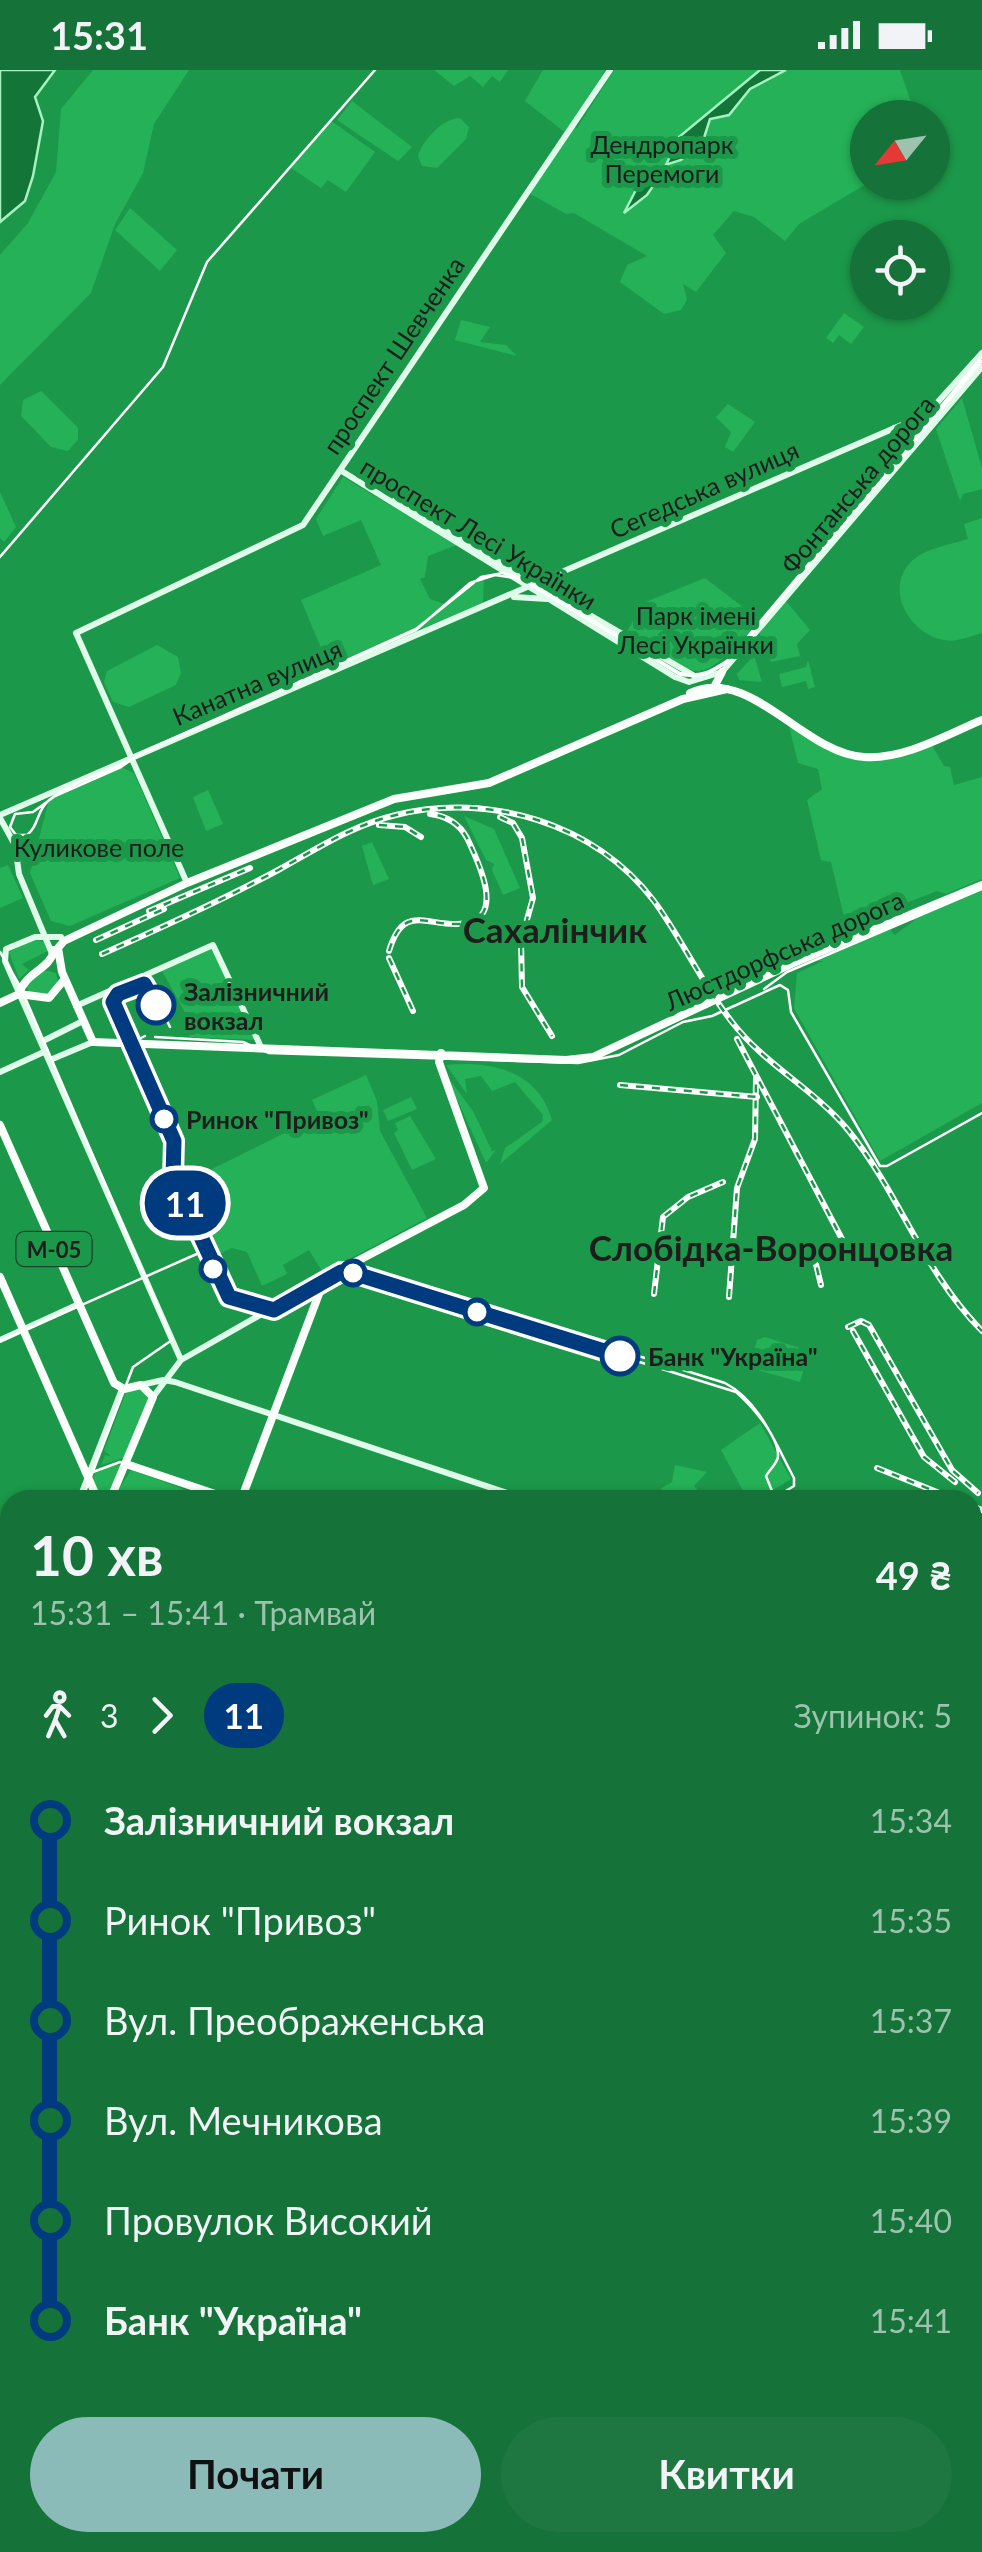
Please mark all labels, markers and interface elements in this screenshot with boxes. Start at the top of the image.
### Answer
text: 15:31 [50,12,148,58]
north arrow [850,100,950,200]
map controls [850,100,950,320]
park label: Дендропарк Перемоги [590,129,734,188]
button: locate [850,220,950,320]
street label: проспект Шевченка [316,251,470,459]
street label: Фонтанська дорога [774,389,940,579]
street label: Сегедська вулиця [605,434,803,544]
street label: проспект Лесі Українки [356,451,602,615]
park label: Парк імені Лесі Українки [617,600,774,659]
street label: Канатна вулиця [168,633,346,731]
park label: Куликове поле [14,832,184,862]
street label: Люстдорфська дорога [659,884,908,1017]
district label: Сахалінчик [463,908,647,950]
place label: Залізничний вокзал [184,976,329,1035]
marker: Залізничний вокзал [137,986,175,1024]
place label: Ринок "Привоз" [186,1104,369,1134]
marker: Ринок "Привоз" [151,1106,177,1132]
line badge: 11 [140,1170,230,1236]
text: 11 [165,1182,205,1224]
district label: Слобідка-Воронцовка [589,1226,953,1268]
road number: М-05 [17,1232,92,1266]
unlabelled marker [200,1256,226,1282]
unlabelled marker [340,1260,366,1286]
unlabelled marker [464,1299,490,1325]
marker: Банк "Україна" [601,1337,639,1375]
place label: Банк "Україна" [648,1341,818,1371]
text: 10 хв [30,1522,164,1588]
text: 49 ₴ [876,1552,952,1598]
text: 15:31 – 15:41 · Трамвай [30,1593,376,1632]
icon: walk [30,1688,85,1743]
icon: forward [134,1688,189,1743]
text: 11 [224,1694,264,1736]
text: 3 [100,1696,119,1735]
text: Зупинок: 5 [793,1696,952,1735]
text: Залізничний вокзал [104,1797,454,1843]
text: 15:34 [870,1801,952,1840]
text: Ринок "Привоз" [104,1897,376,1943]
text: 15:35 [870,1901,952,1940]
text: Вул. Преображенська [104,1997,485,2043]
text: 15:37 [870,2001,952,2040]
text: Вул. Мечникова [104,2097,383,2143]
text: 15:39 [870,2101,952,2140]
text: Провулок Високий [104,2197,433,2243]
text: 15:40 [870,2201,952,2240]
text: Банк "Україна" [104,2297,362,2343]
text: 15:41 [870,2301,952,2340]
button: Почати [30,2417,481,2532]
button: Квитки [501,2417,952,2532]

